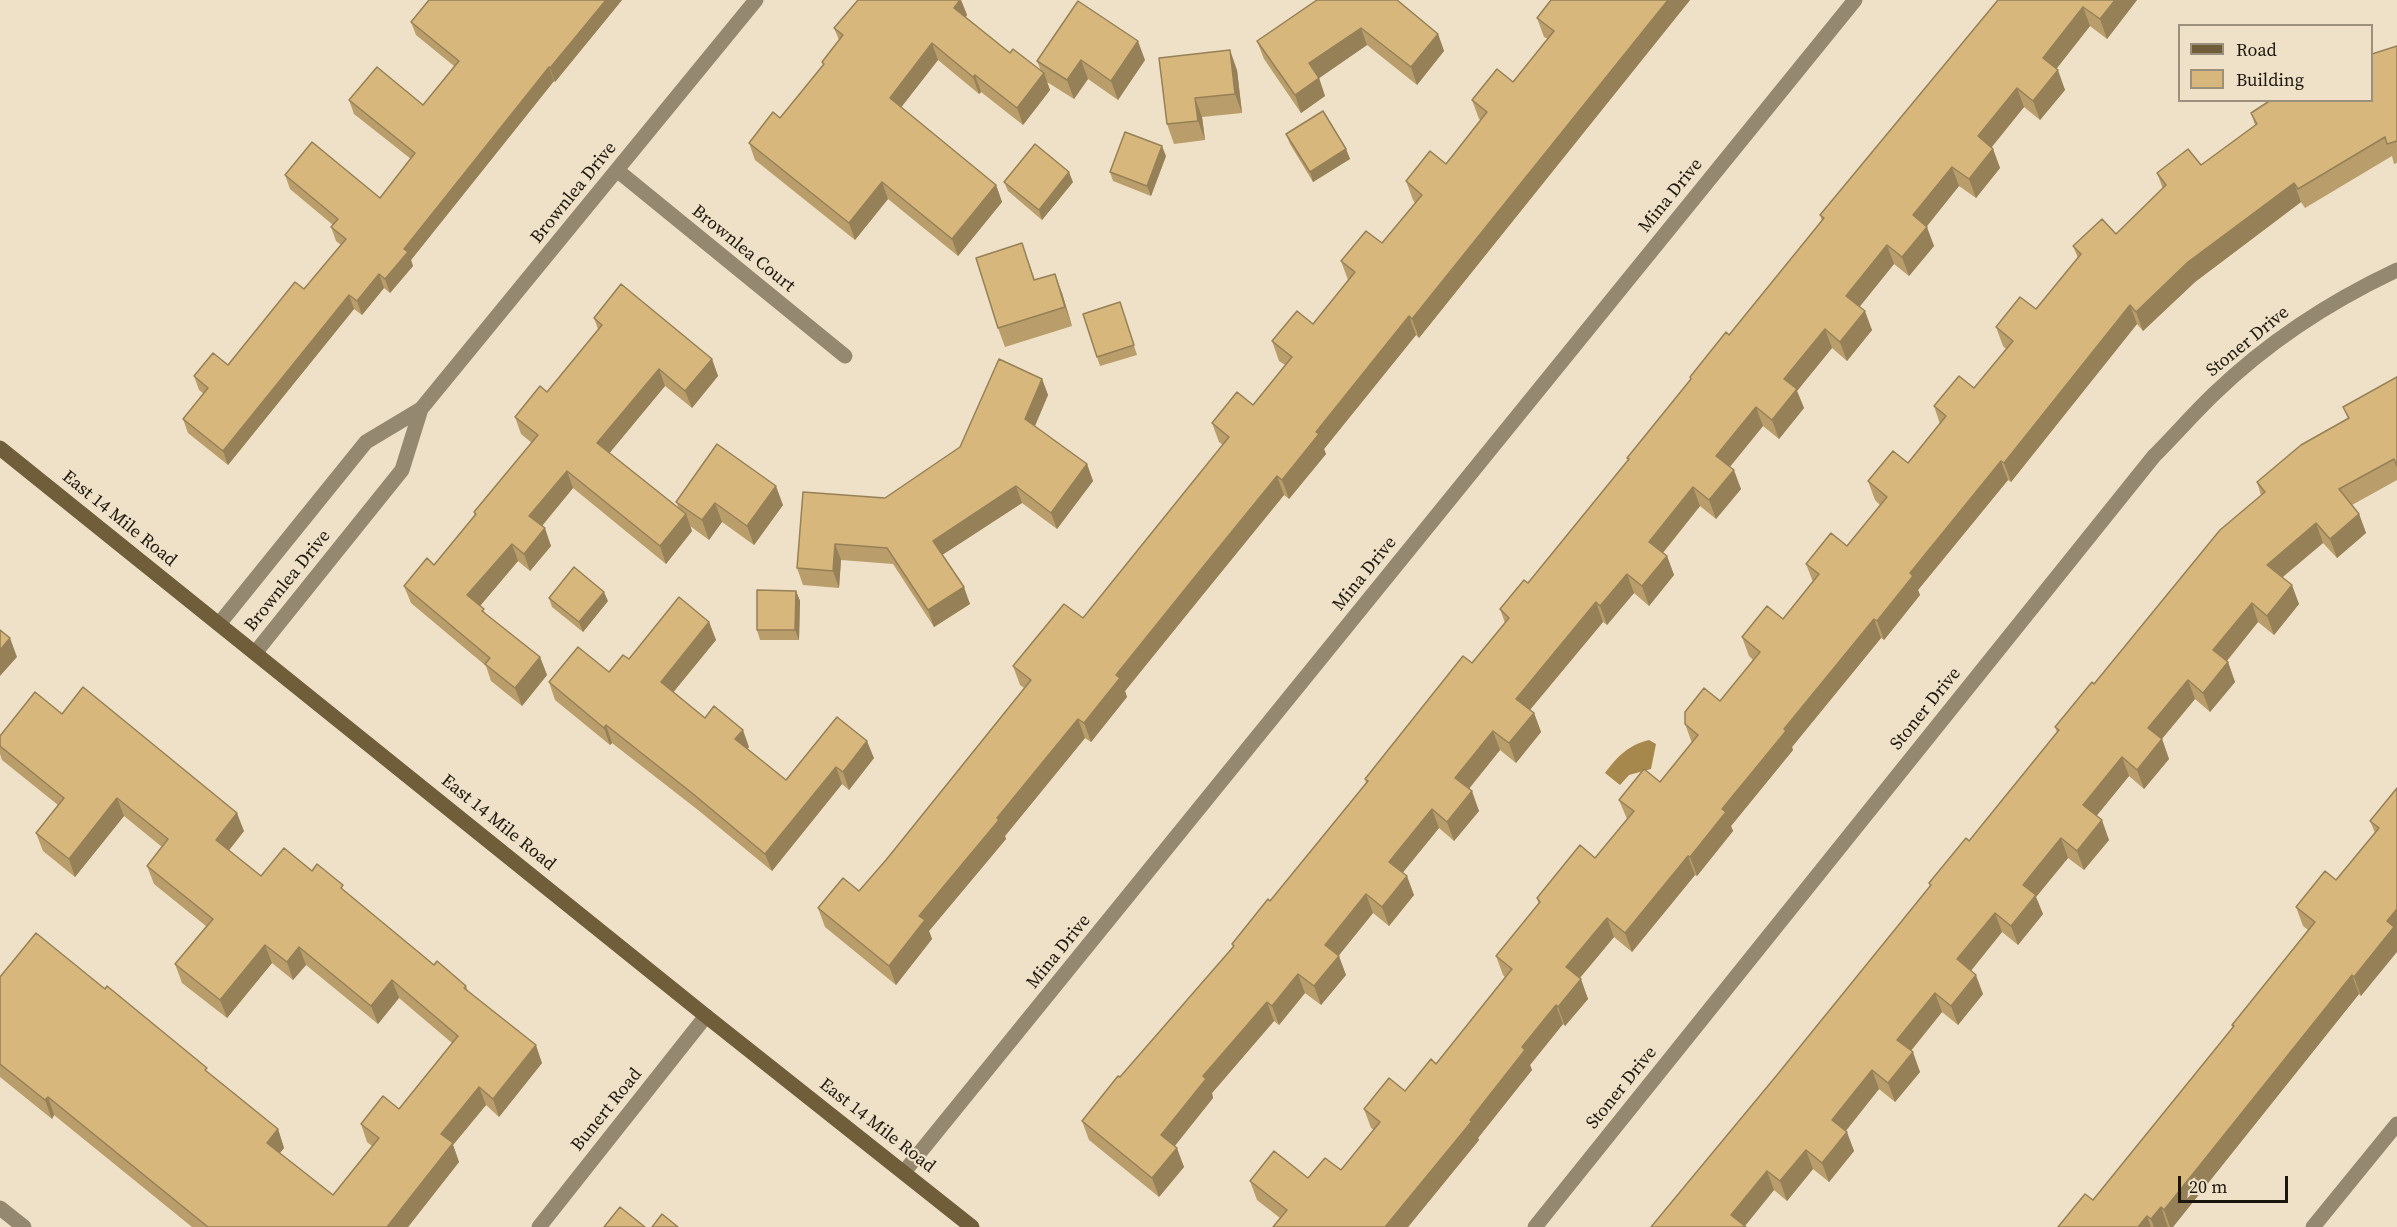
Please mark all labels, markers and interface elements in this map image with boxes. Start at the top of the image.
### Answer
legend [2178,24,2373,102]
text: Road [2236,37,2277,62]
text: Building [2236,67,2304,92]
street label: Brownlea Drive [526,138,622,248]
street label: Mina Drive [1635,155,1707,237]
street label: Brownlea Court [687,201,799,297]
street label: Stoner Drive [2202,302,2294,382]
street label: East 14 Mile Road [57,466,181,572]
street label: Brownlea Drive [240,526,336,636]
street label: Mina Drive [1329,533,1401,615]
street label: Stoner Drive [1886,663,1966,755]
street label: East 14 Mile Road [436,770,560,876]
street label: Mina Drive [1023,911,1095,993]
street label: Stoner Drive [1582,1042,1662,1134]
street label: Bunert Road [567,1064,647,1156]
street label: East 14 Mile Road [815,1074,939,1178]
scale bar [2181,1164,2290,1202]
text: 20 m [2189,1174,2227,1199]

